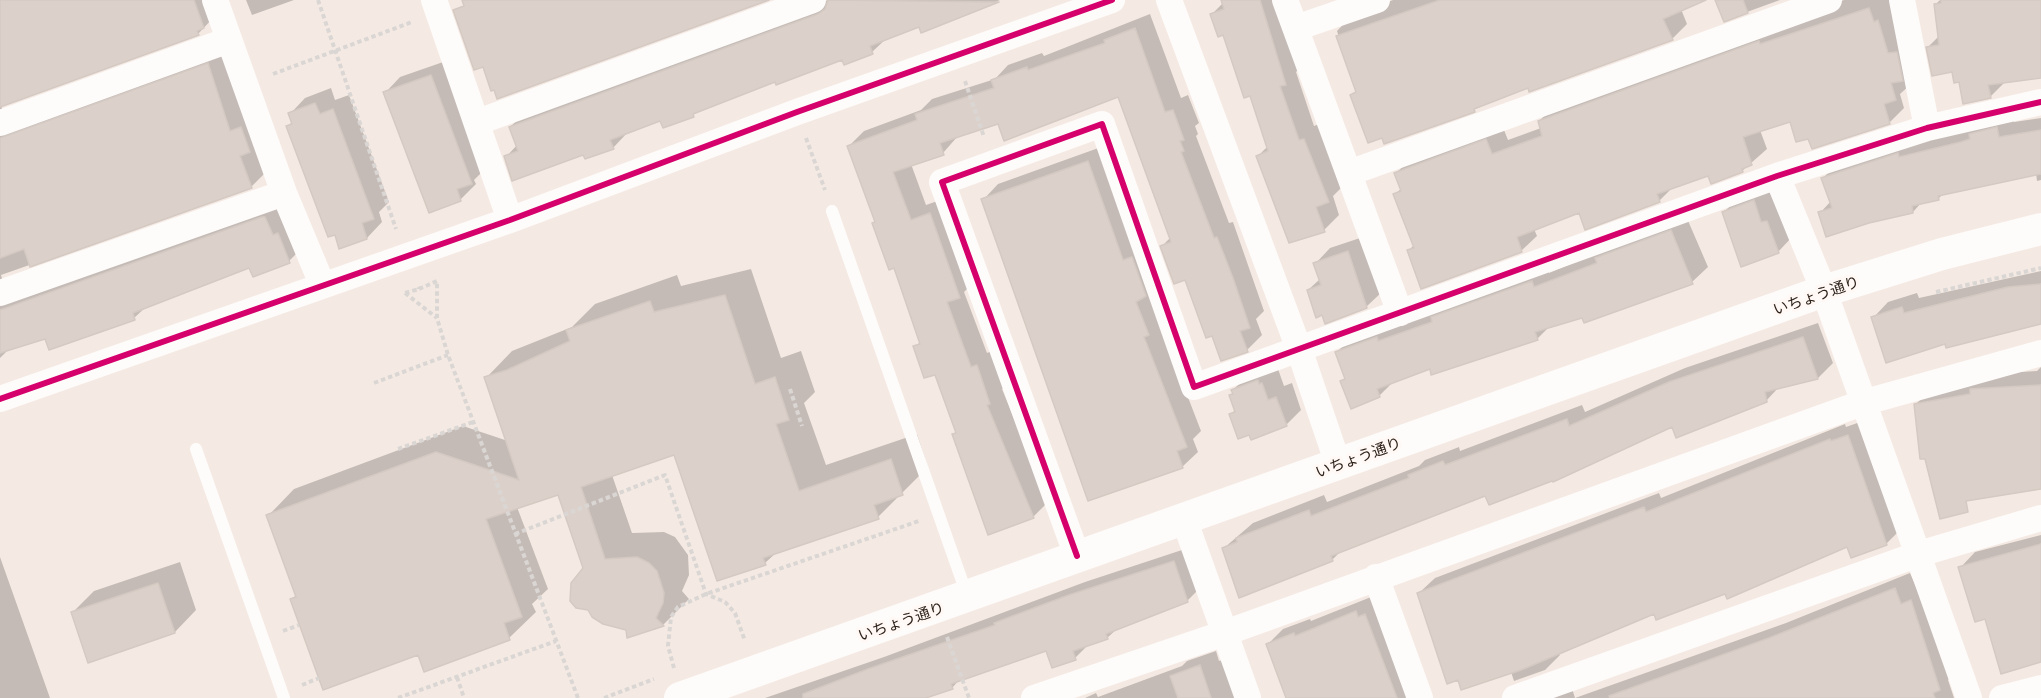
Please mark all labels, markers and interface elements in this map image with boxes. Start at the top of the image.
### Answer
street label: いちょう通り [1771,272,1861,318]
street label: いちょう通り [1313,433,1403,481]
street label: いちょう通り [856,598,946,644]

